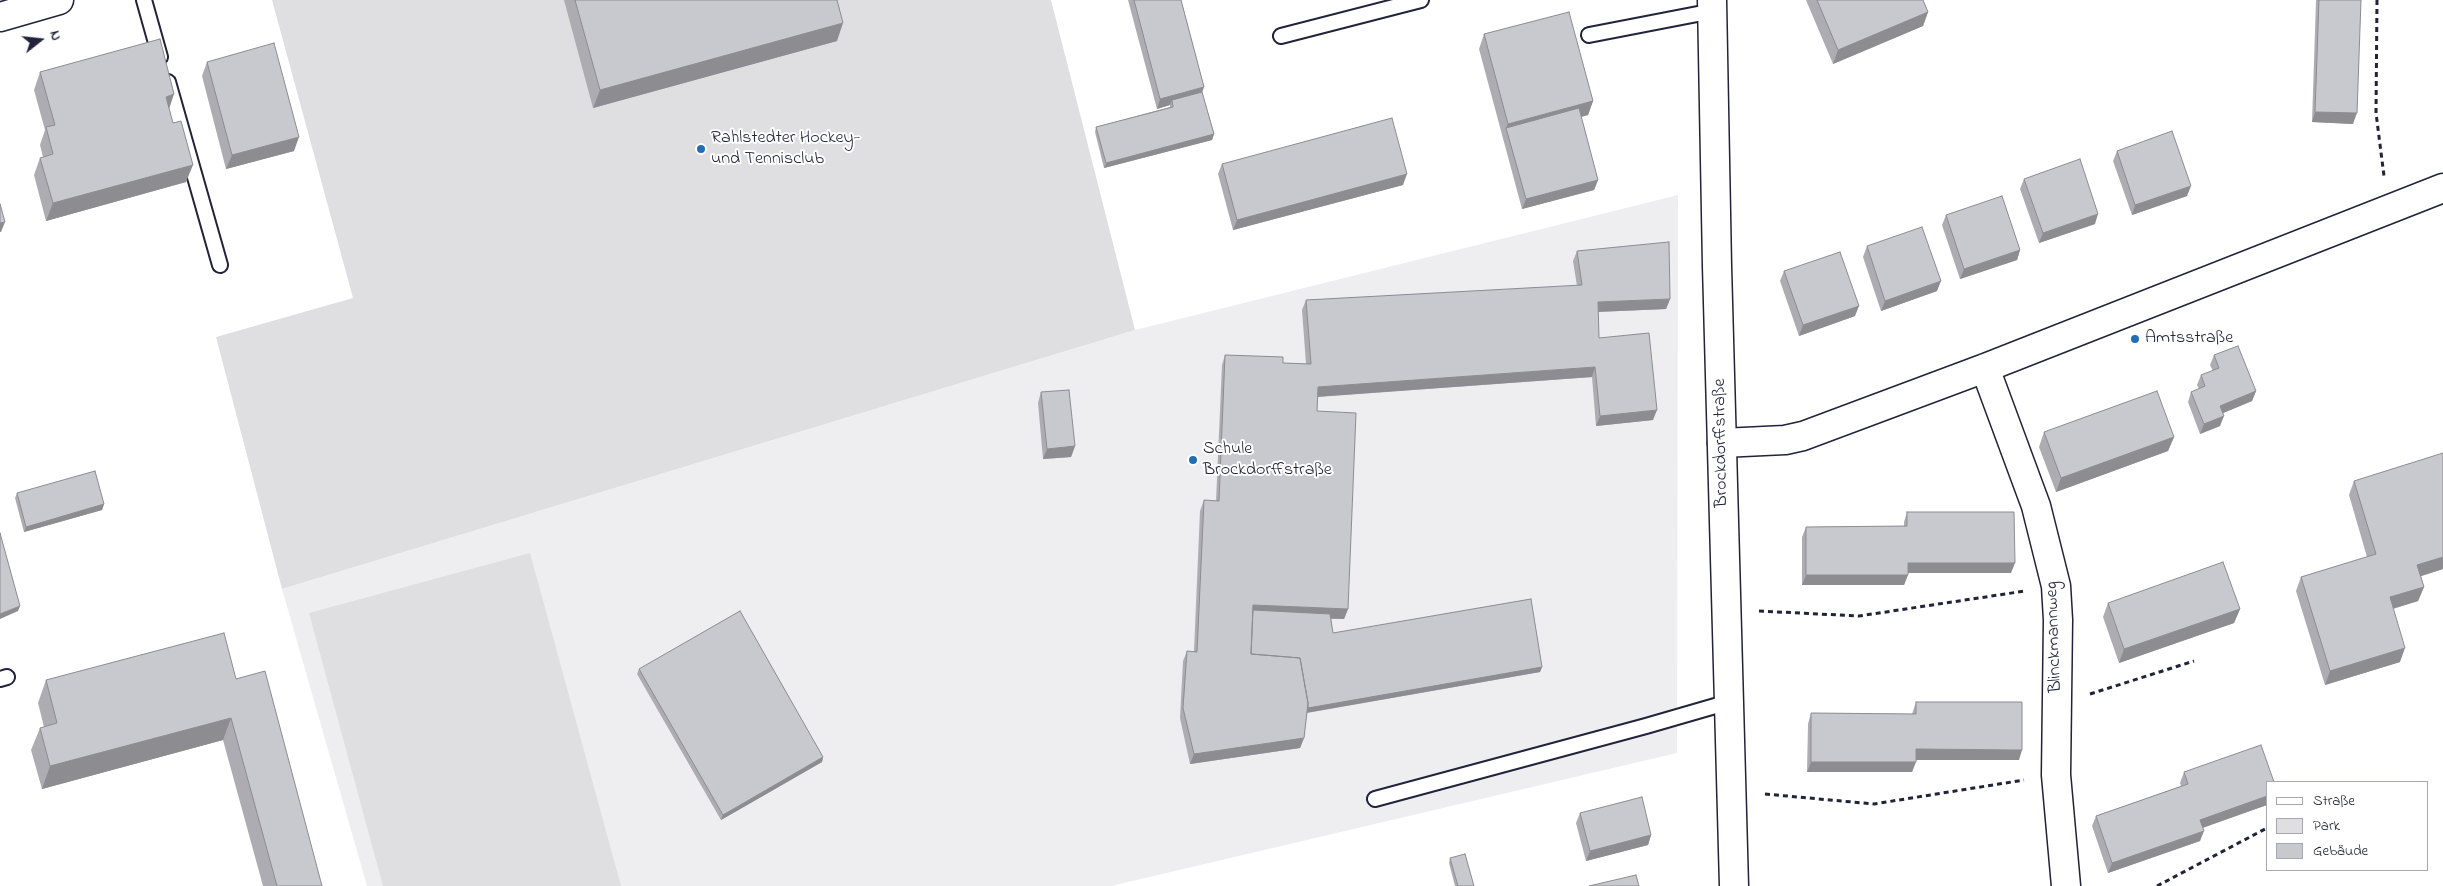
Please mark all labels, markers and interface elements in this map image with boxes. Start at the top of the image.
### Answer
north arrow [15,15,65,65]
text: N [44,28,66,43]
place label: Rahlstedter Hockey- und Tennisclub [711,128,860,170]
marker: Rahlstedter Hockey- und Tennisclub [695,143,707,155]
place label: Amtsstraße [2145,328,2233,350]
marker: Amtsstraße [2129,333,2141,345]
street label: Brockdorffstraße [1710,378,1734,508]
place label: Schule Brockdorffstraße [1203,439,1332,482]
marker: Schule Brockdorffstraße [1187,454,1199,466]
street label: Blinckmannweg [2042,581,2068,693]
legend [2266,781,2428,871]
text: Straße [2313,790,2355,812]
text: Park [2313,815,2340,837]
text: Gebäude [2313,840,2368,862]

